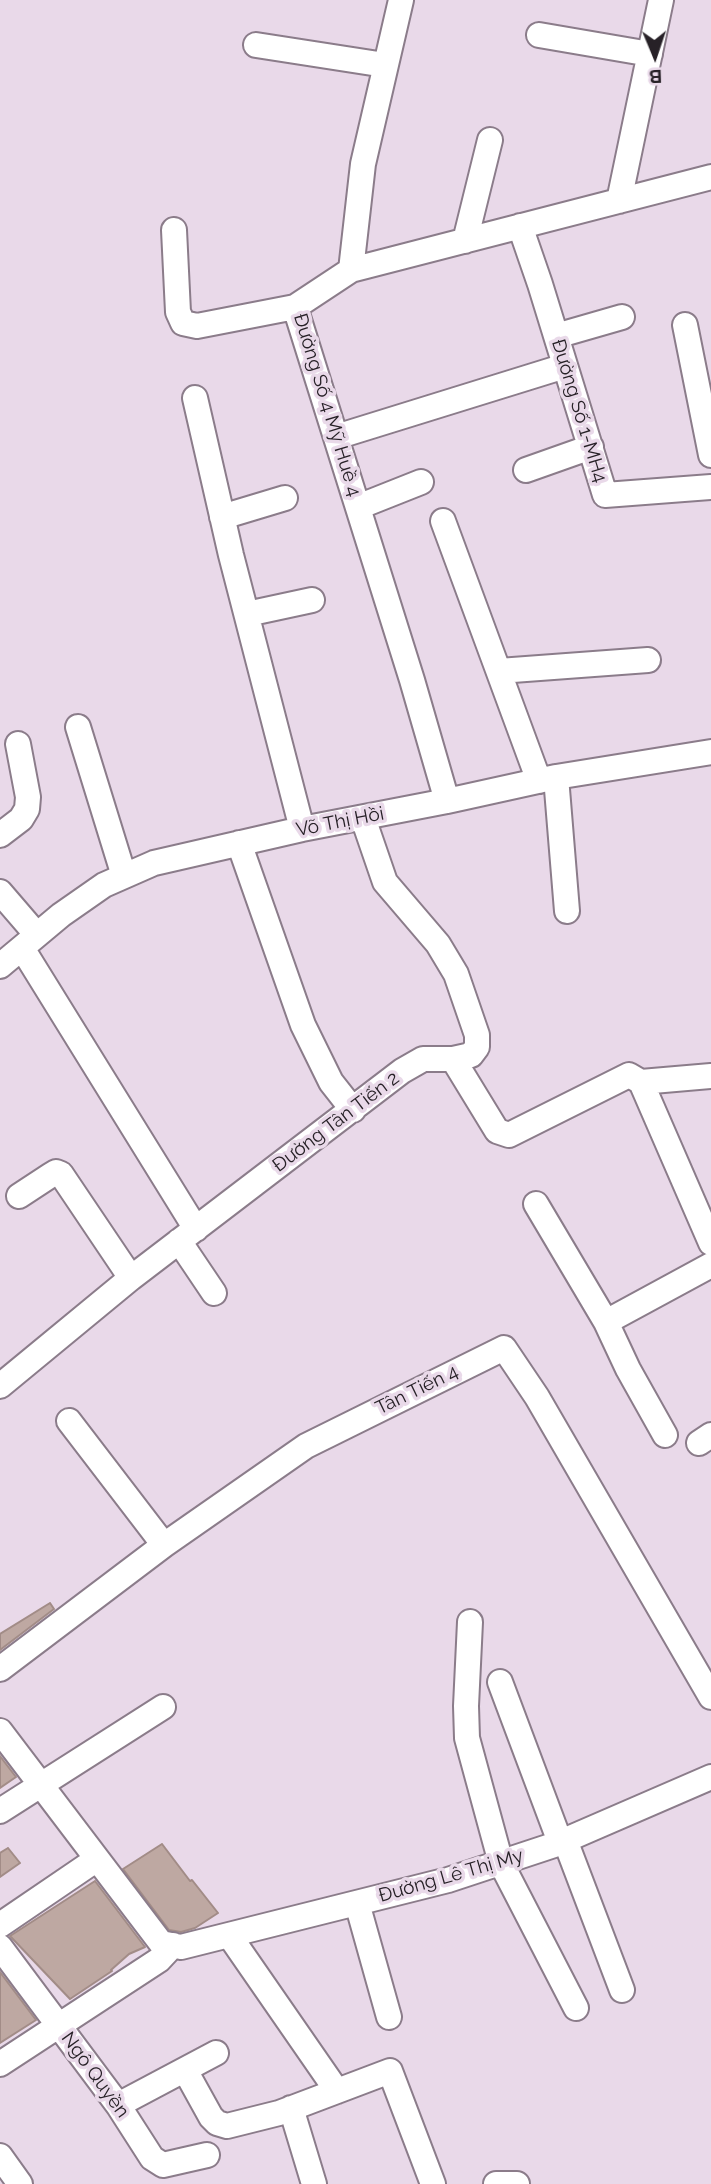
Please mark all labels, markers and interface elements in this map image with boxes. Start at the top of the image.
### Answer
north arrow [620,21,690,91]
text: B [649,66,663,88]
street label: Đường Số 4 Mỹ Huề 4 [288,311,366,499]
street label: Đường Số 1-MH4 [546,337,612,485]
street label: Võ Thị Hồi [294,802,386,842]
street label: Đường Tân Tiến 2 [268,1067,404,1177]
street label: Tân Tiến 4 [372,1360,462,1420]
street label: Đường Lê Thị My [376,1844,526,1908]
street label: Ngô Quyền [56,2028,134,2122]

